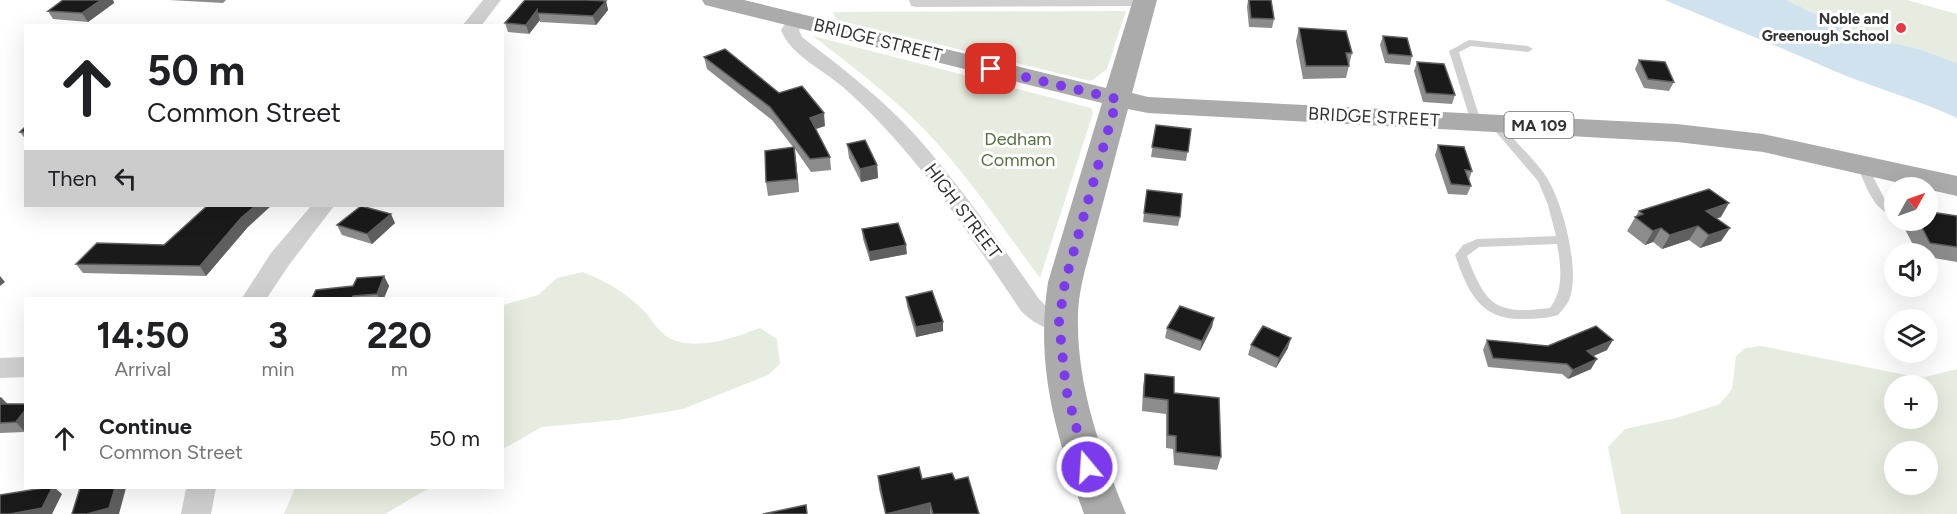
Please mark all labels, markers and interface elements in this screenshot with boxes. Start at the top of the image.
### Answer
place label: Noble and Greenough School [1762,10,1889,45]
street label: BRIDGE STREET [811,13,945,67]
marker: Noble and Greenough School [1894,21,1908,35]
pin [965,43,1016,94]
text: 50 m [147,45,245,96]
icon: ahead [48,48,126,126]
icon: arrive [974,52,1007,85]
text: Common Street [147,96,341,129]
street label: BRIDGE STREET [1308,103,1440,131]
road number: MA 109 [1504,112,1574,138]
park label: Dedham Common [981,128,1055,171]
street label: HIGH STREET [920,159,1006,263]
icon: left [109,162,142,195]
text: Then [48,165,97,192]
north arrow [1884,177,1938,231]
map controls [1884,177,1938,495]
button: sound [1884,243,1938,297]
button: layers [1884,309,1938,363]
text: 14:50 [96,314,189,357]
text: 3 [268,314,288,357]
text: 220 [367,314,432,357]
text: Arrival [115,357,171,381]
text: min [262,357,294,381]
text: m [391,357,408,381]
button: + [1884,375,1938,429]
text: Continue [99,413,192,440]
icon: ahead [48,422,81,455]
text: 50 m [429,425,480,452]
position arrow [1055,435,1119,499]
text: Common Street [99,440,243,464]
button: − [1884,441,1938,495]

